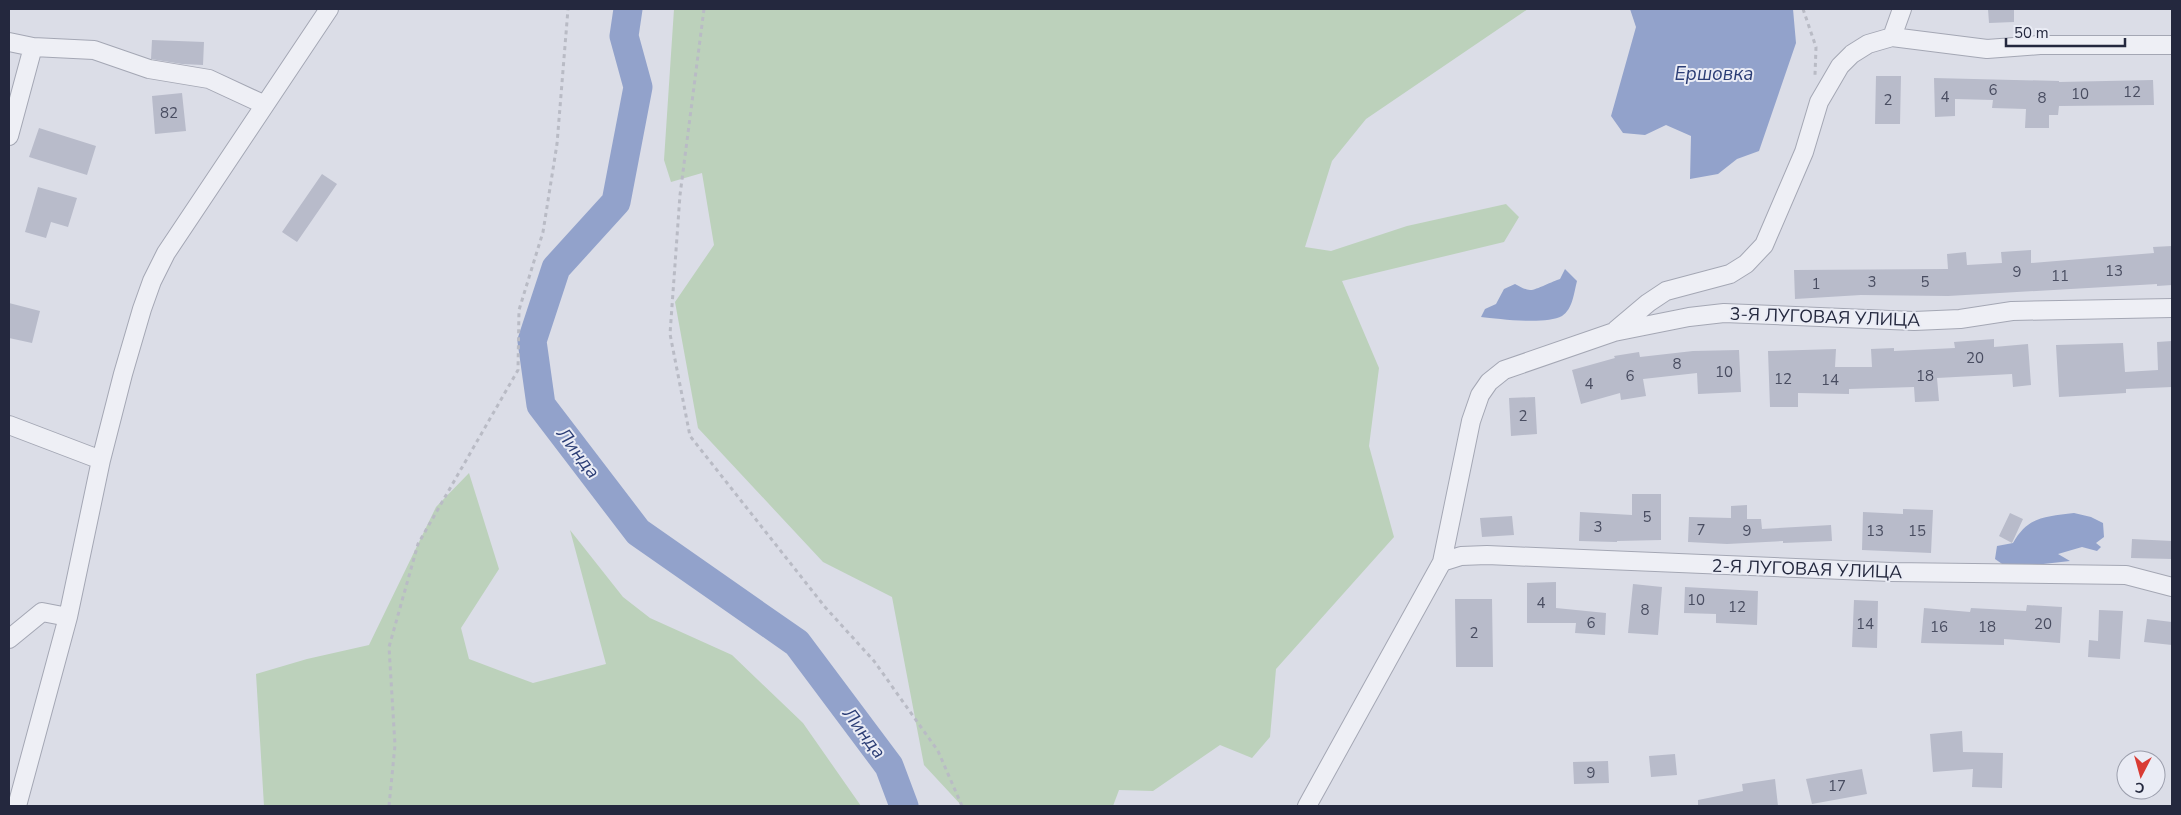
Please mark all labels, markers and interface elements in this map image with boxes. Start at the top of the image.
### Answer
scale bar [2006,15,2125,47]
text: 50 m [2014,23,2049,43]
water label: Ершовка [1675,61,1753,87]
house number: 6 [1988,80,1998,100]
house number: 12 [2123,82,2141,102]
house number: 10 [2071,84,2089,104]
house number: 4 [1940,87,1950,107]
house number: 8 [2037,88,2047,108]
house number: 2 [1883,90,1893,110]
house number: 82 [160,103,178,123]
house number: 13 [2105,261,2123,281]
house number: 9 [2012,262,2022,282]
house number: 11 [2051,266,2069,286]
house number: 3 [1867,272,1877,292]
house number: 5 [1920,272,1930,292]
house number: 1 [1811,274,1821,294]
street label: 3-Я ЛУГОВАЯ УЛИЦА [1729,302,1921,332]
house number: 20 [1966,348,1984,368]
house number: 8 [1672,354,1682,374]
house number: 10 [1715,362,1733,382]
house number: 6 [1625,366,1635,386]
house number: 18 [1916,366,1934,386]
house number: 12 [1774,369,1792,389]
house number: 14 [1821,370,1839,390]
house number: 4 [1584,374,1594,394]
house number: 2 [1518,406,1528,426]
water label: Линда [550,421,606,484]
house number: 5 [1642,507,1652,527]
house number: 3 [1593,517,1603,537]
house number: 7 [1696,520,1706,540]
house number: 9 [1742,521,1752,541]
house number: 13 [1866,521,1884,541]
house number: 15 [1908,521,1926,541]
street label: 2-Я ЛУГОВАЯ УЛИЦА [1711,554,1903,584]
house number: 10 [1687,590,1705,610]
house number: 4 [1536,593,1546,613]
house number: 12 [1728,597,1746,617]
house number: 8 [1640,600,1650,620]
house number: 6 [1586,613,1596,633]
house number: 14 [1856,614,1874,634]
house number: 20 [2034,614,2052,634]
house number: 16 [1930,617,1948,637]
house number: 18 [1978,617,1996,637]
house number: 2 [1469,623,1479,643]
water label: Линда [836,701,892,764]
north arrow [2116,750,2166,800]
house number: 9 [1586,763,1596,783]
house number: 17 [1828,776,1846,796]
text: С [2133,777,2145,797]

